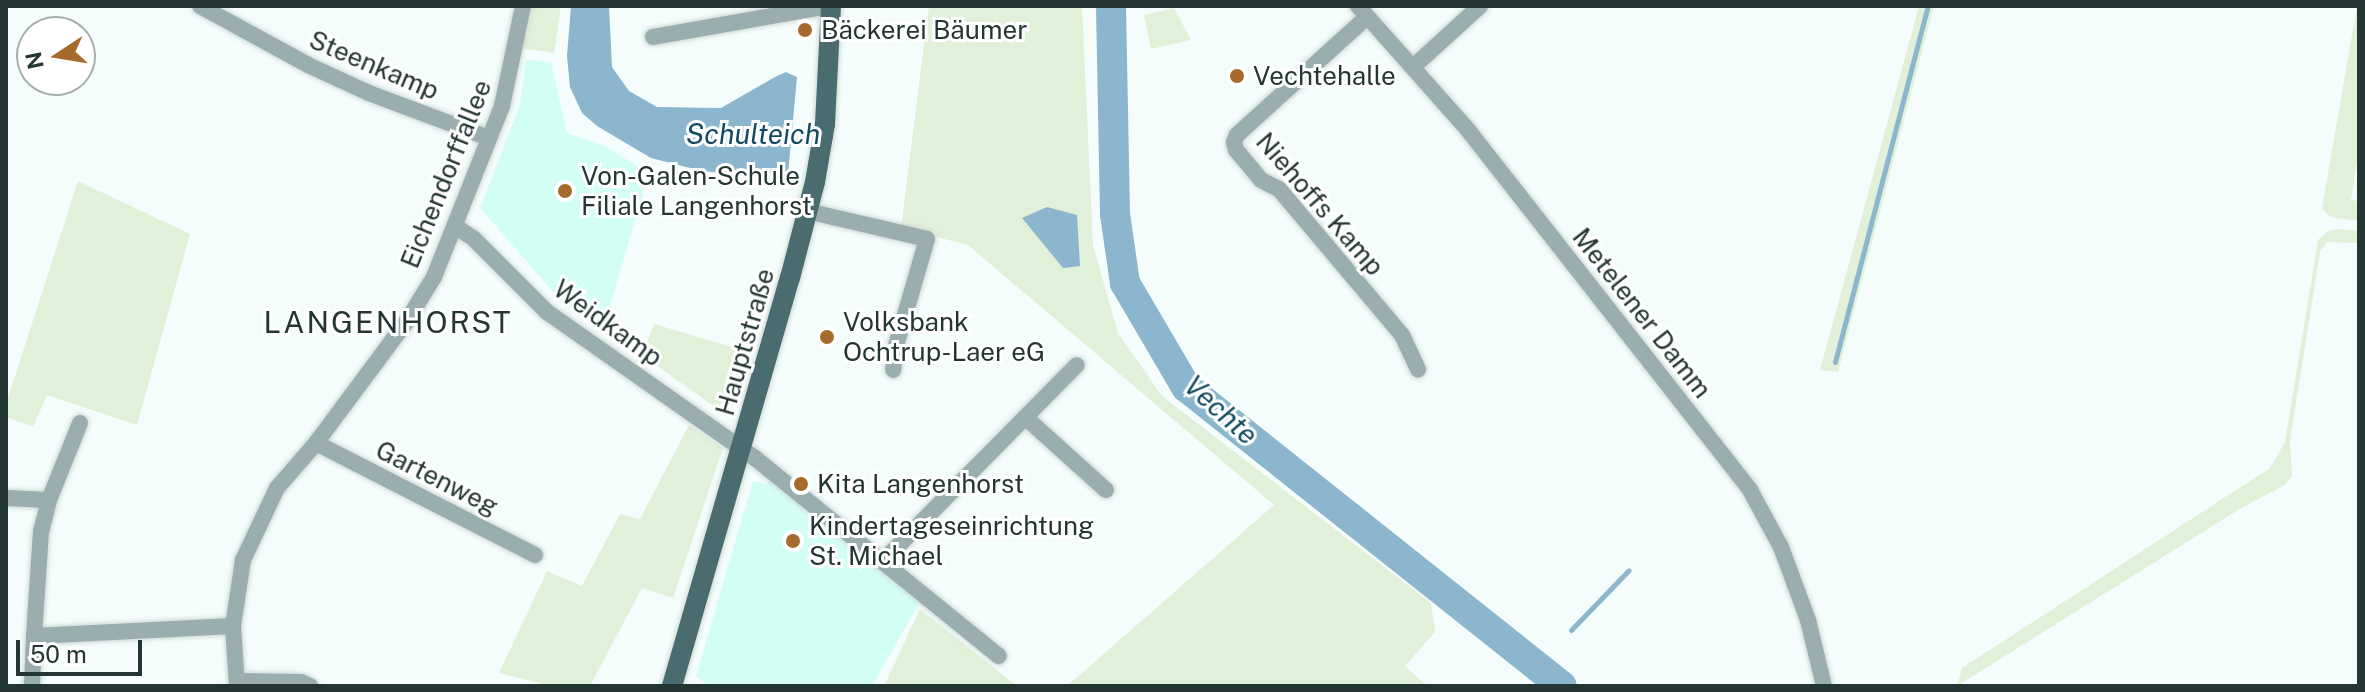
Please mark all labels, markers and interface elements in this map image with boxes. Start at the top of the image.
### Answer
place label: Bäckerei Bäumer [821,14,1027,46]
north arrow [16,16,96,96]
marker: Bäckerei Bäumer [796,21,814,39]
street label: Steenkamp [305,24,443,106]
text: N [20,49,49,72]
place label: Vechtehalle [1253,60,1396,92]
marker: Vechtehalle [1228,67,1246,85]
street label: Eichendorffallee [394,75,498,273]
water label: Schulteich [686,117,820,151]
street label: Niehoffs Kamp [1249,126,1391,282]
place label: Von-Galen-Schule Filiale Langenhorst [581,160,812,222]
marker: Von-Galen-Schule Filiale Langenhorst [556,182,574,200]
street label: Metelener Damm [1566,222,1718,404]
street label: Hauptstraße [709,265,781,419]
street label: Weidkamp [547,273,669,373]
district label: LANGENHORST [263,304,513,340]
place label: Volksbank Ochtrup-Laer eG [843,306,1045,368]
marker: Volksbank Ochtrup-Laer eG [818,328,836,346]
water label: Vechte [1177,368,1265,452]
street label: Gartenweg [371,434,503,522]
place label: Kita Langenhorst [817,468,1024,500]
marker: Kita Langenhorst [792,475,810,493]
place label: Kindertageseinrichtung St. Michael [809,510,1094,572]
marker: Kindertageseinrichtung St. Michael [784,532,802,550]
scale bar [20,624,146,674]
text: 50 m [30,640,87,668]

